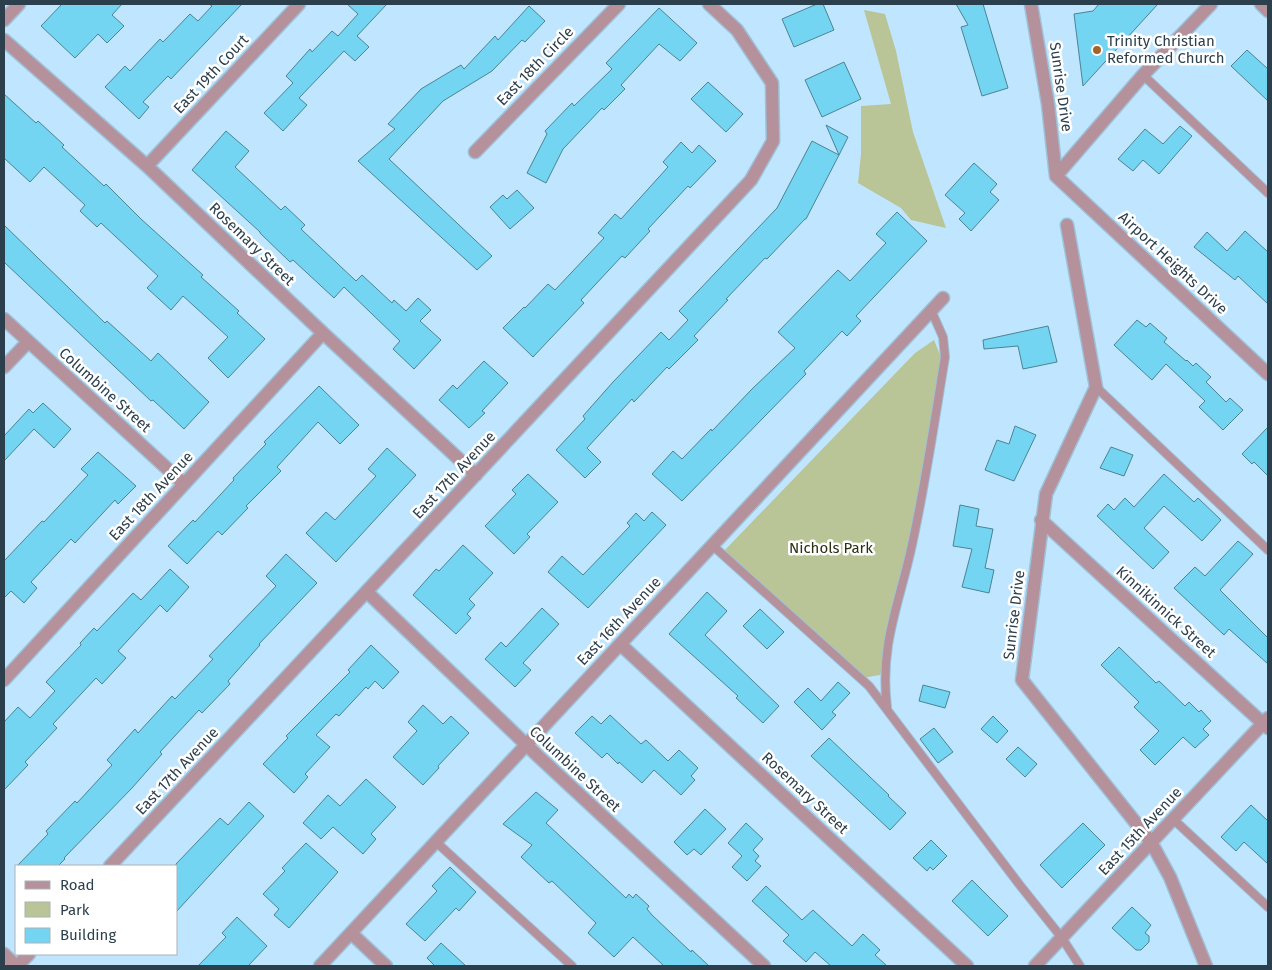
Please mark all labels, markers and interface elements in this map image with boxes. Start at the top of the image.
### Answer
street label: East 18th Circle [493,23,577,109]
street label: East 19th Court [170,30,253,117]
place label: Trinity Christian Reformed Church [1107,32,1225,67]
street label: Sunrise Drive [1046,41,1076,133]
marker: Trinity Christian Reformed Church [1091,44,1103,56]
street label: Rosemary Street [206,199,299,290]
street label: Airport Heights Drive [1115,208,1231,318]
street label: Columbine Street [55,344,155,436]
street label: East 17th Avenue [409,427,499,523]
street label: East 18th Avenue [105,448,197,544]
park label: Nichols Park [789,539,873,557]
street label: Kinnikinnick Street [1112,562,1220,662]
street label: Sunrise Drive [1000,569,1028,661]
street label: East 16th Avenue [573,573,665,669]
street label: Columbine Street [526,722,625,816]
street label: East 17th Avenue [132,723,222,819]
street label: Rosemary Street [758,748,852,838]
street label: East 15th Avenue [1095,783,1185,879]
legend [15,865,178,955]
text: Road [60,876,95,894]
text: Park [60,901,90,919]
text: Building [60,926,116,944]

